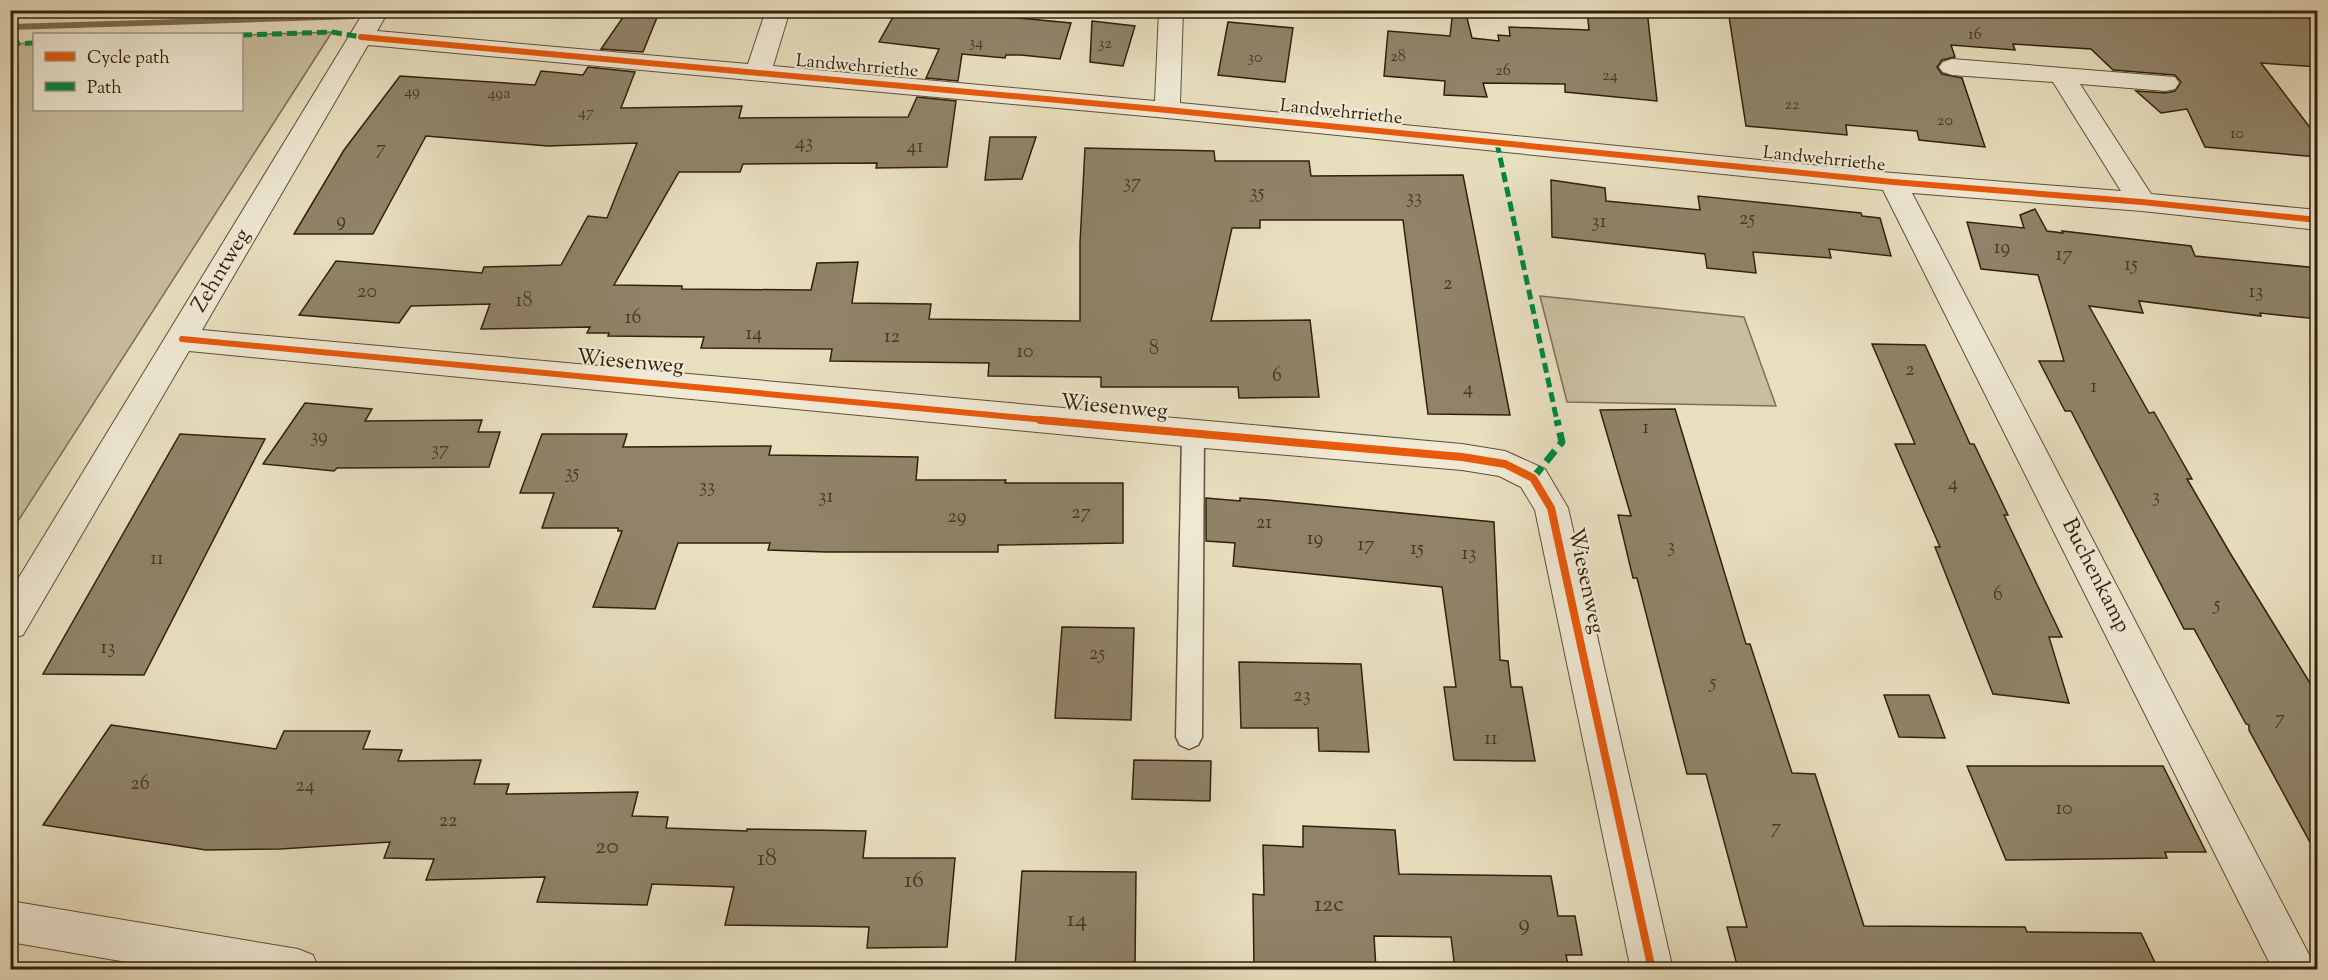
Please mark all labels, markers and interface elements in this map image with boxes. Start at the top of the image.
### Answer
house number: 16 [1968,24,1982,47]
house number: 34 [969,32,983,55]
legend [33,33,243,111]
house number: 32 [1098,33,1112,56]
text: Cycle path [87,46,170,72]
house number: 28 [1390,46,1406,69]
house number: 30 [1248,47,1262,70]
street label: Landwehrriethe [795,49,919,85]
house number: 26 [1495,60,1511,83]
house number: 24 [1602,65,1618,88]
text: Path [87,76,122,102]
house number: 49 [404,81,420,104]
house number: 49a [487,83,511,106]
street label: Landwehrriethe [1278,94,1404,132]
house number: 22 [1785,94,1800,117]
house number: 47 [578,102,594,125]
house number: 20 [1937,110,1953,133]
house number: 10 [2230,123,2244,146]
house number: 43 [795,129,813,158]
house number: 41 [907,133,924,162]
house number: 7 [376,135,386,164]
street label: Landwehrriethe [1761,141,1887,179]
house number: 37 [1123,169,1141,198]
house number: 35 [1250,179,1265,208]
house number: 33 [1406,184,1422,213]
house number: 25 [1739,205,1755,234]
house number: 9 [336,207,346,236]
house number: 31 [1592,208,1607,237]
street label: Zehntweg [184,223,260,319]
house number: 19 [1994,234,2010,263]
house number: 17 [2056,241,2072,270]
house number: 15 [2124,251,2138,280]
house number: 2 [1443,270,1453,299]
house number: 20 [357,278,377,307]
house number: 13 [2249,278,2263,307]
house number: 18 [516,287,532,316]
house number: 16 [625,304,641,333]
house number: 14 [746,320,762,349]
house number: 12 [884,323,900,352]
house number: 8 [1149,335,1159,364]
house number: 10 [1016,338,1034,367]
street label: Wiesenweg [575,342,685,384]
house number: 2 [1905,356,1915,385]
house number: 6 [1272,362,1282,391]
house number: 1 [2091,373,2098,402]
house number: 4 [1463,375,1473,404]
street label: Wiesenweg [1059,387,1169,429]
house number: 1 [1643,414,1650,443]
house number: 39 [310,423,328,452]
house number: 37 [431,436,449,465]
house number: 35 [565,459,580,488]
house number: 4 [1948,470,1958,499]
house number: 33 [699,473,715,502]
house number: 31 [819,483,834,512]
house number: 3 [2152,483,2160,512]
house number: 27 [1071,499,1091,528]
house number: 29 [947,503,967,532]
house number: 21 [1256,509,1272,538]
street label: Buchenkamp [2052,513,2138,639]
house number: 19 [1307,525,1323,554]
street label: Wiesenweg [1558,525,1612,637]
house number: 17 [1358,531,1374,560]
house number: 3 [1667,533,1675,562]
house number: 15 [1410,535,1424,564]
house number: 13 [1462,540,1476,569]
house number: 11 [150,545,164,574]
house number: 6 [1993,581,2003,610]
house number: 5 [2213,591,2221,620]
house number: 13 [101,634,115,663]
house number: 25 [1089,640,1105,669]
house number: 5 [1709,669,1717,698]
house number: 23 [1293,682,1311,711]
house number: 7 [2275,705,2285,734]
house number: 11 [1484,725,1498,754]
house number: 26 [130,770,150,799]
house number: 24 [295,772,315,801]
house number: 10 [2055,795,2073,824]
house number: 22 [439,807,457,836]
house number: 7 [1771,814,1781,843]
house number: 20 [595,830,619,864]
house number: 18 [757,842,777,876]
house number: 16 [904,864,924,898]
house number: 12c [1314,888,1344,922]
house number: 14 [1067,903,1087,937]
house number: 9 [1518,907,1530,941]

